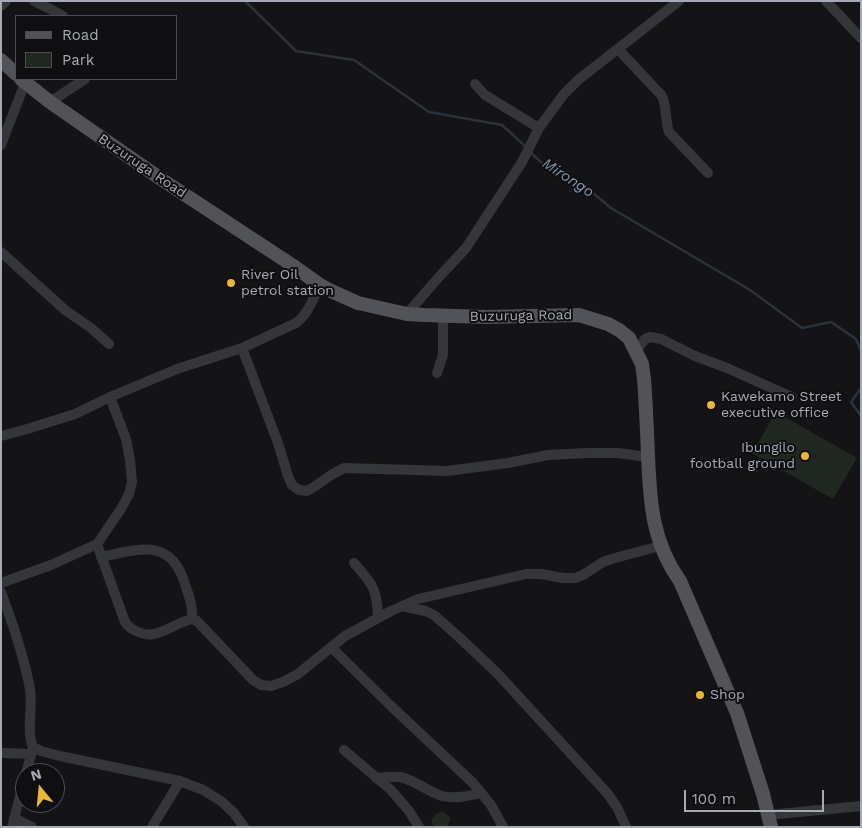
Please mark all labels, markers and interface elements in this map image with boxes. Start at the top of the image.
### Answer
legend [15,15,178,80]
text: Road [62,26,99,44]
text: Park [62,51,94,69]
street label: Buzuruga Road [95,130,189,202]
water label: Mirongo [539,155,597,201]
place label: River Oil petrol station [241,267,334,300]
marker: River Oil petrol station [225,277,237,289]
street label: Buzuruga Road [470,307,572,325]
place label: Kawekamo Street executive office [721,389,842,422]
marker: Kawekamo Street executive office [705,399,717,411]
place label: Ibungilo football ground [690,440,795,472]
marker: Ibungilo football ground [799,450,811,462]
place label: Shop [710,687,745,703]
marker: Shop [694,689,706,701]
north arrow [15,763,65,813]
text: N [29,765,43,784]
scale bar [687,780,827,812]
text: 100 m [692,790,736,808]

